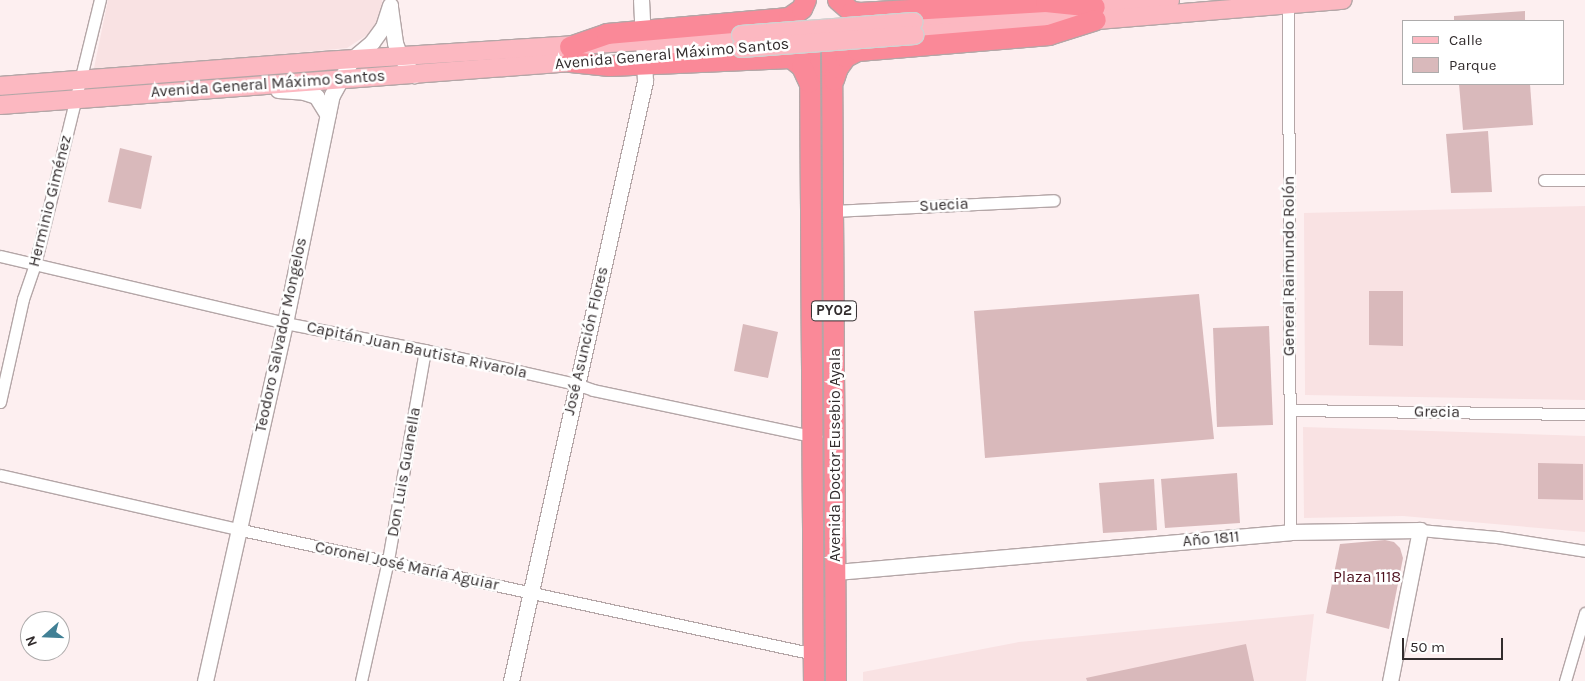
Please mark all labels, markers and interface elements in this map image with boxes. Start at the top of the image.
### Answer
legend [1402,20,1565,85]
text: Calle [1449,31,1483,49]
street label: Avenida General Máximo Santos [554,34,790,74]
text: Parque [1449,56,1497,74]
street label: Avenida General Máximo Santos [150,66,386,102]
street label: Herminio Giménez [24,133,76,269]
street label: General Raimundo Rolón [1279,176,1299,356]
street label: Suecia [919,194,969,216]
street label: Teodoro Salvador Mongelos [251,236,311,434]
street label: José Asunción Flores [560,265,612,417]
road number: PY02 [810,298,858,324]
street label: Capitán Juan Bautista Rivarola [305,317,529,383]
street label: Avenida Doctor Eusebio Ayala [825,348,845,562]
street label: Grecia [1414,402,1460,422]
street label: Don Luis Guanella [383,406,425,538]
street label: Año 1811 [1182,527,1240,551]
street label: Coronel José María Aguiar [313,537,501,595]
park label: Plaza 1118 [1333,567,1401,587]
north arrow [20,611,70,661]
scale bar [1405,628,1506,660]
text: N [22,633,41,649]
text: 50 m [1410,638,1445,656]

